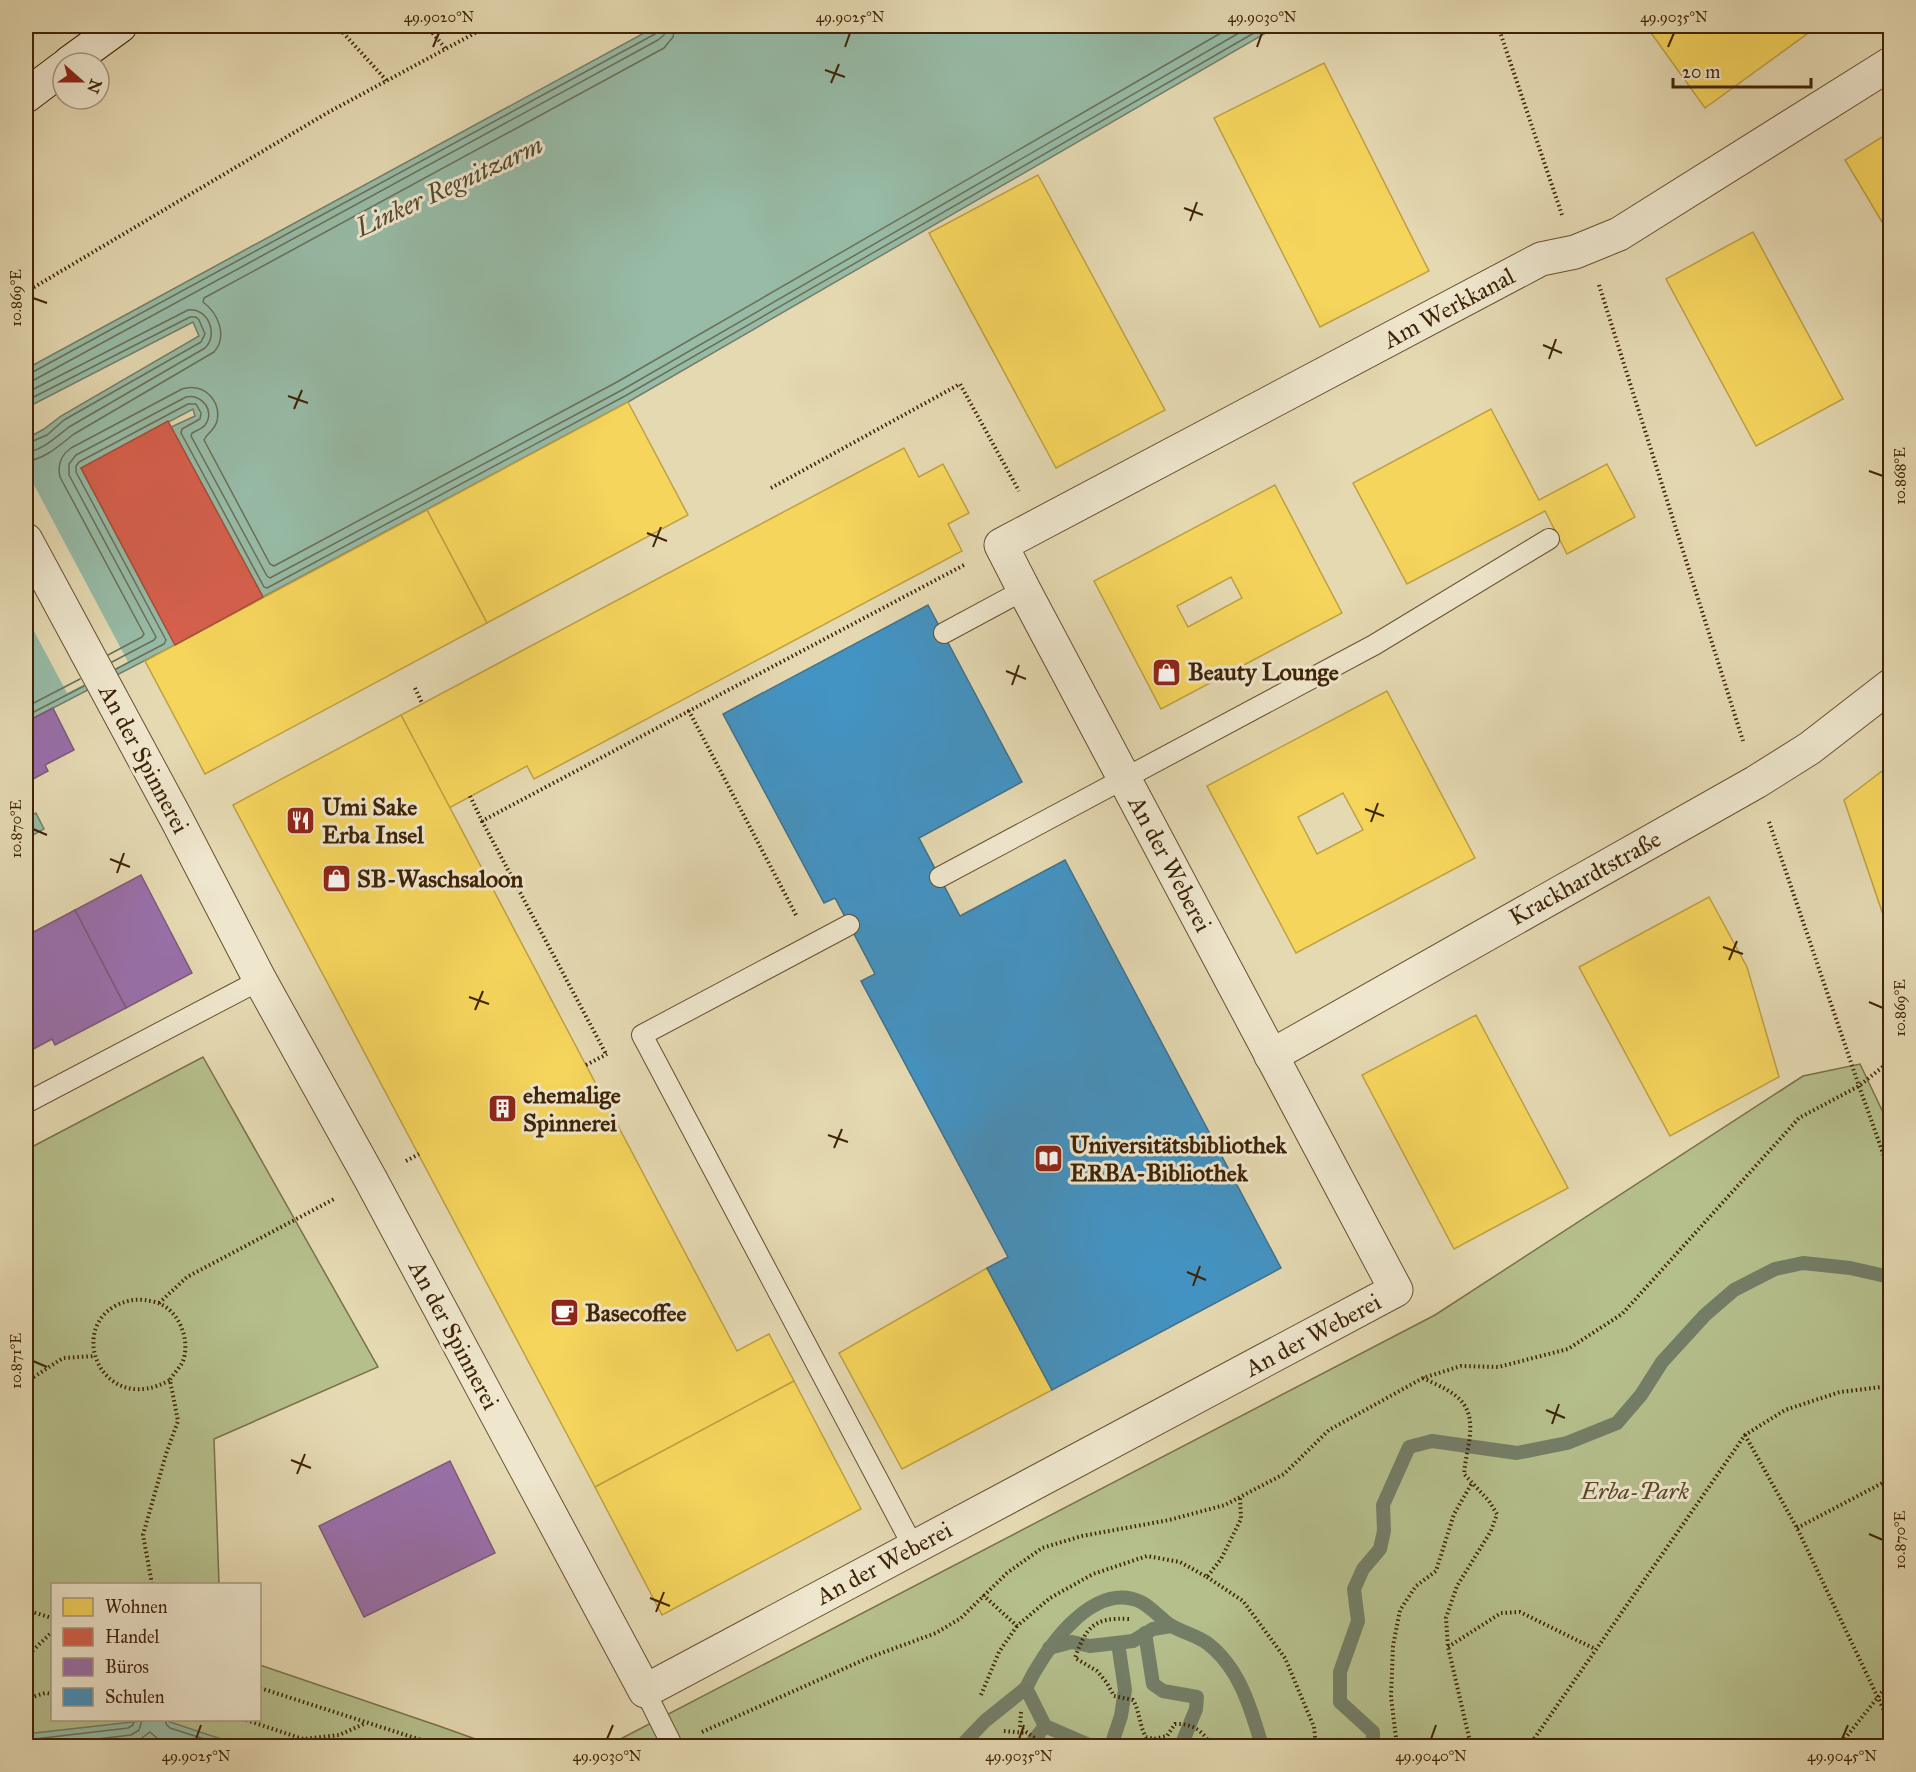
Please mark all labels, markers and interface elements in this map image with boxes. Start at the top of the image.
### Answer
text: 49.9020°N [404,8,475,26]
text: 49.9025°N [816,8,885,26]
text: 49.9030°N [1227,8,1297,26]
text: 49.9035°N [1640,8,1708,26]
north arrow [51,51,111,111]
scale bar [1673,51,1811,89]
text: 20 m [1682,61,1720,83]
text: N [83,76,106,96]
water label: Linker Regnitzarm [349,128,548,244]
street label: Am Werkkanal [1377,261,1520,356]
text: 10.869°E [7,269,25,327]
text: 10.868°E [1891,447,1909,505]
shop icon: Beauty Lounge [1151,656,1183,688]
place label: Beauty Lounge [1188,657,1339,687]
street label: An der Spinnerei [92,679,196,839]
street label: An der Weberei [1121,790,1219,937]
place label: Umi Sake Erba Insel [322,792,424,850]
text: 10.870°E [7,799,25,858]
restaurant icon: Umi Sake Erba Insel [285,805,317,837]
street label: Krackhardtstraße [1504,824,1666,932]
shop icon: SB-Waschsaloon [320,863,352,895]
place label: SB-Waschsaloon [357,864,523,894]
text: 10.869°E [1891,979,1909,1037]
place label: ehemalige Spinnerei [523,1080,621,1138]
building icon: ehemalige Spinnerei [486,1093,518,1125]
place label: Universitätsbibliothek ERBA-Bibliothek [1070,1130,1288,1188]
library icon: Universitätsbibliothek ERBA-Bibliothek [1033,1143,1065,1175]
street label: An der Spinnerei [402,1255,506,1415]
street label: An der Weberei [1239,1286,1386,1384]
cafe icon: Basecoffee [548,1297,580,1329]
place label: Basecoffee [585,1298,687,1328]
text: 10.871°E [7,1333,25,1389]
park label: Erba-Park [1580,1476,1690,1506]
text: 10.870°E [1891,1510,1909,1569]
street label: An der Weberei [810,1514,957,1612]
legend [51,1583,261,1721]
text: Wohnen [105,1596,168,1618]
text: Handel [105,1626,159,1648]
text: Büros [105,1656,149,1678]
text: Schulen [105,1686,165,1708]
text: 49.9025°N [162,1747,231,1765]
text: 49.9030°N [572,1747,642,1765]
text: 49.9035°N [985,1747,1053,1765]
text: 49.9040°N [1395,1747,1467,1765]
text: 49.9045°N [1807,1747,1877,1765]

